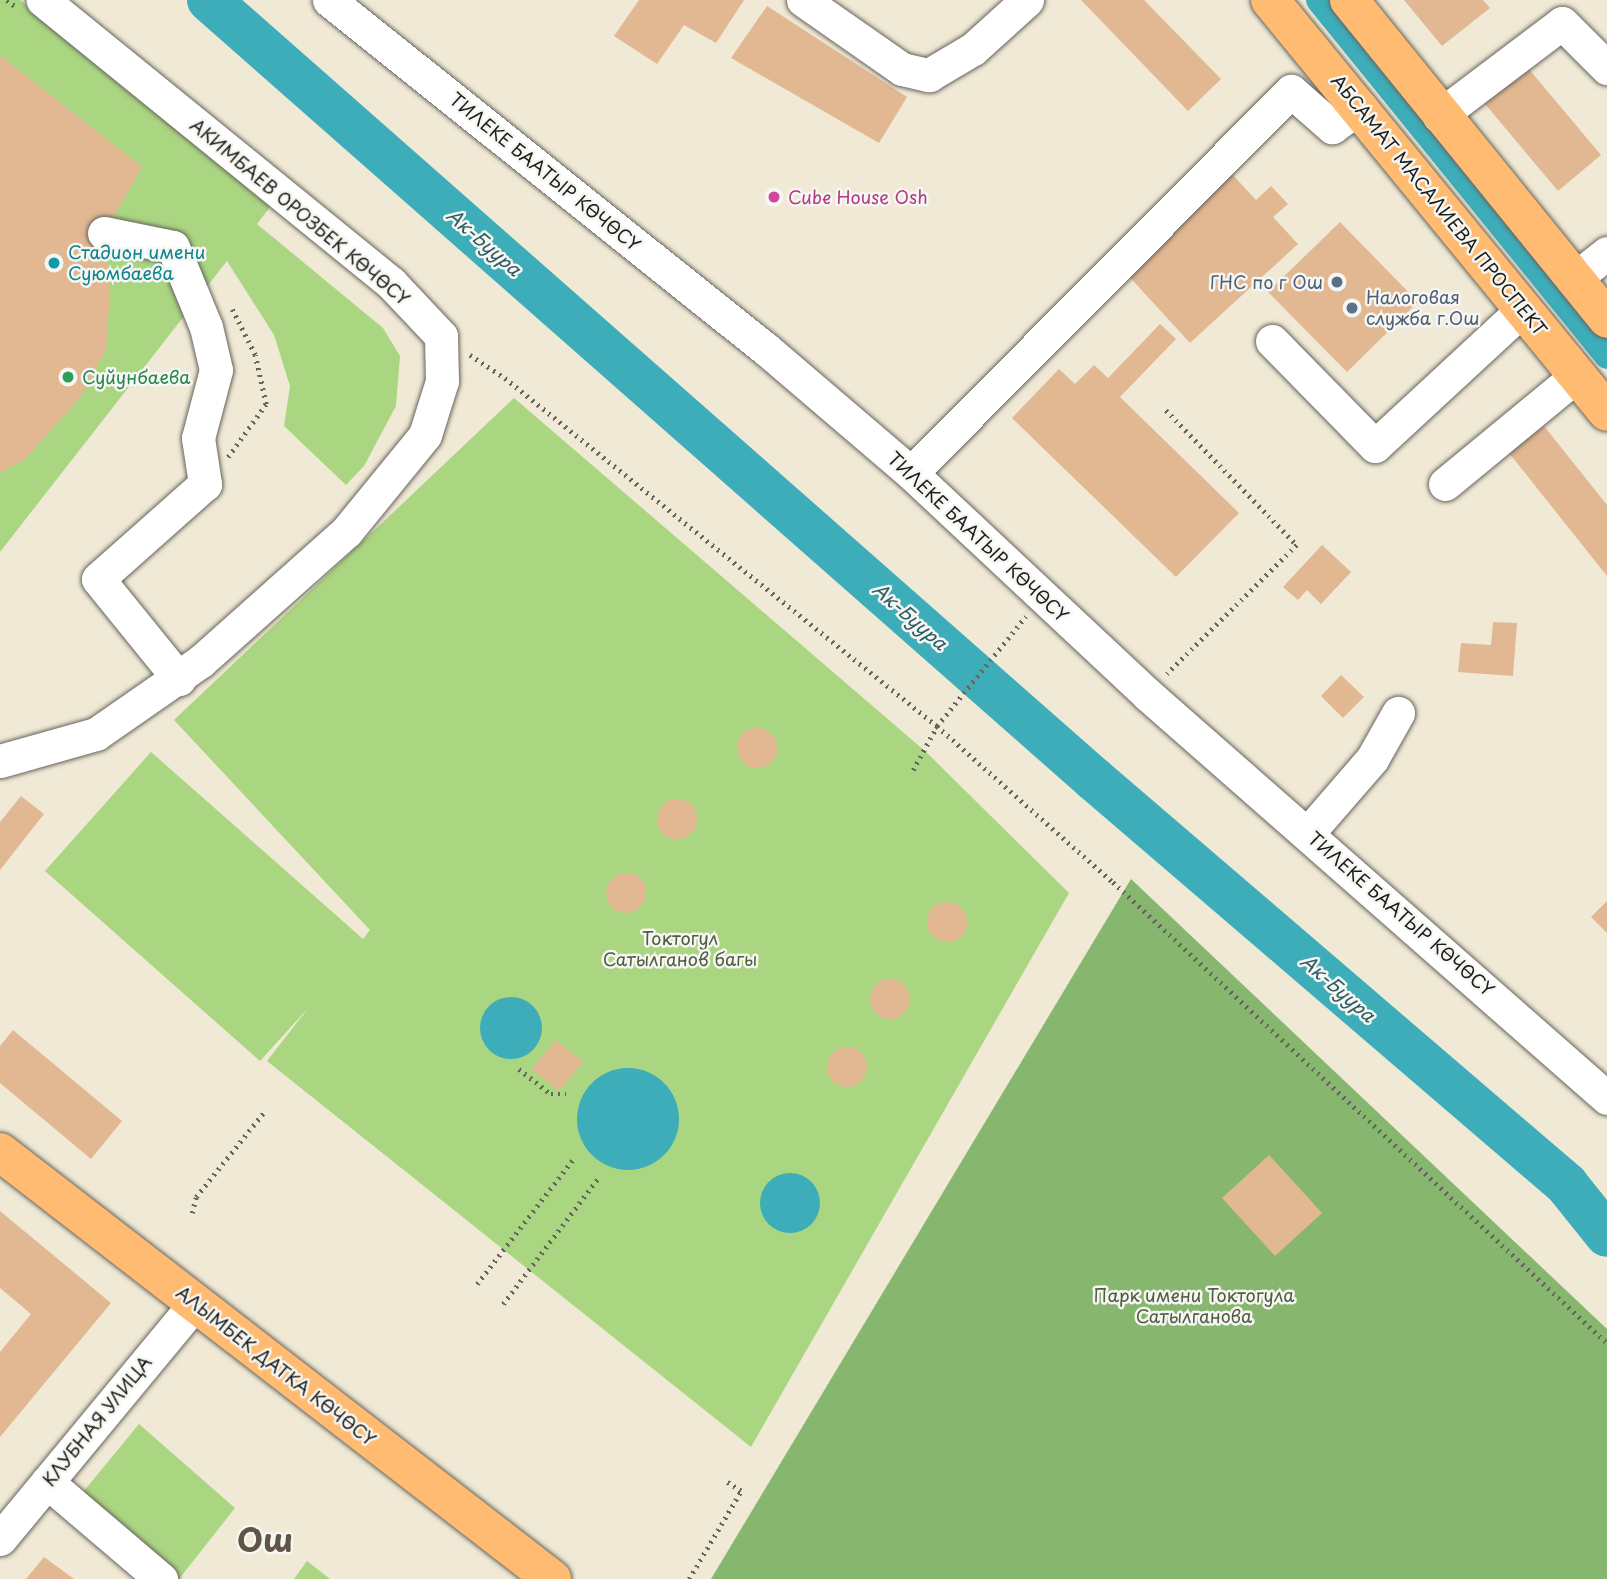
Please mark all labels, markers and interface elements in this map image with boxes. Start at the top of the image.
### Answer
street label: АБСАМАТ МАСАЛИЕВА ПРОСПЕКТ [1328,71,1550,339]
street label: ТИЛЕКЕ БААТЫР КӨЧӨСҮ [445,88,645,256]
street label: АКИМБАЕВ ОРОЗБЕК КӨЧӨСҮ [186,114,414,310]
place label: Cube House Osh [788,186,930,208]
marker: Cube House Osh [766,189,782,205]
water label: Ак-Буура [442,204,526,280]
place label: Стадион имени Суюмбаева [68,242,205,284]
marker: Стадион имени Суюмбаева [46,255,62,271]
place label: ГНС по г Ош [1208,271,1323,293]
marker: ГНС по г Ош [1329,274,1345,290]
place label: Налоговая служба г.Ош [1366,287,1480,330]
marker: Налоговая служба г.Ош [1344,300,1360,316]
place label: Суйунбаева [82,366,191,388]
marker: Суйунбаева [60,369,76,385]
street label: ТИЛЕКЕ БААТЫР КӨЧӨСҮ [883,447,1073,627]
water label: Ак-Буура [868,578,952,654]
street label: ТИЛЕКЕ БААТЫР КӨЧӨСҮ [1303,827,1499,1001]
park label: Токтогул Сатылганов багы [603,928,757,970]
water label: Ак-Буура [1296,950,1380,1026]
street label: АЛЫМБЕК ДАТКА КӨЧӨСҮ [172,1282,380,1450]
park label: Парк имени Токтогула Сатылганова [1093,1285,1295,1328]
street label: КЛУБНАЯ УЛИЦА [38,1352,156,1490]
district label: Ош [237,1520,293,1558]

